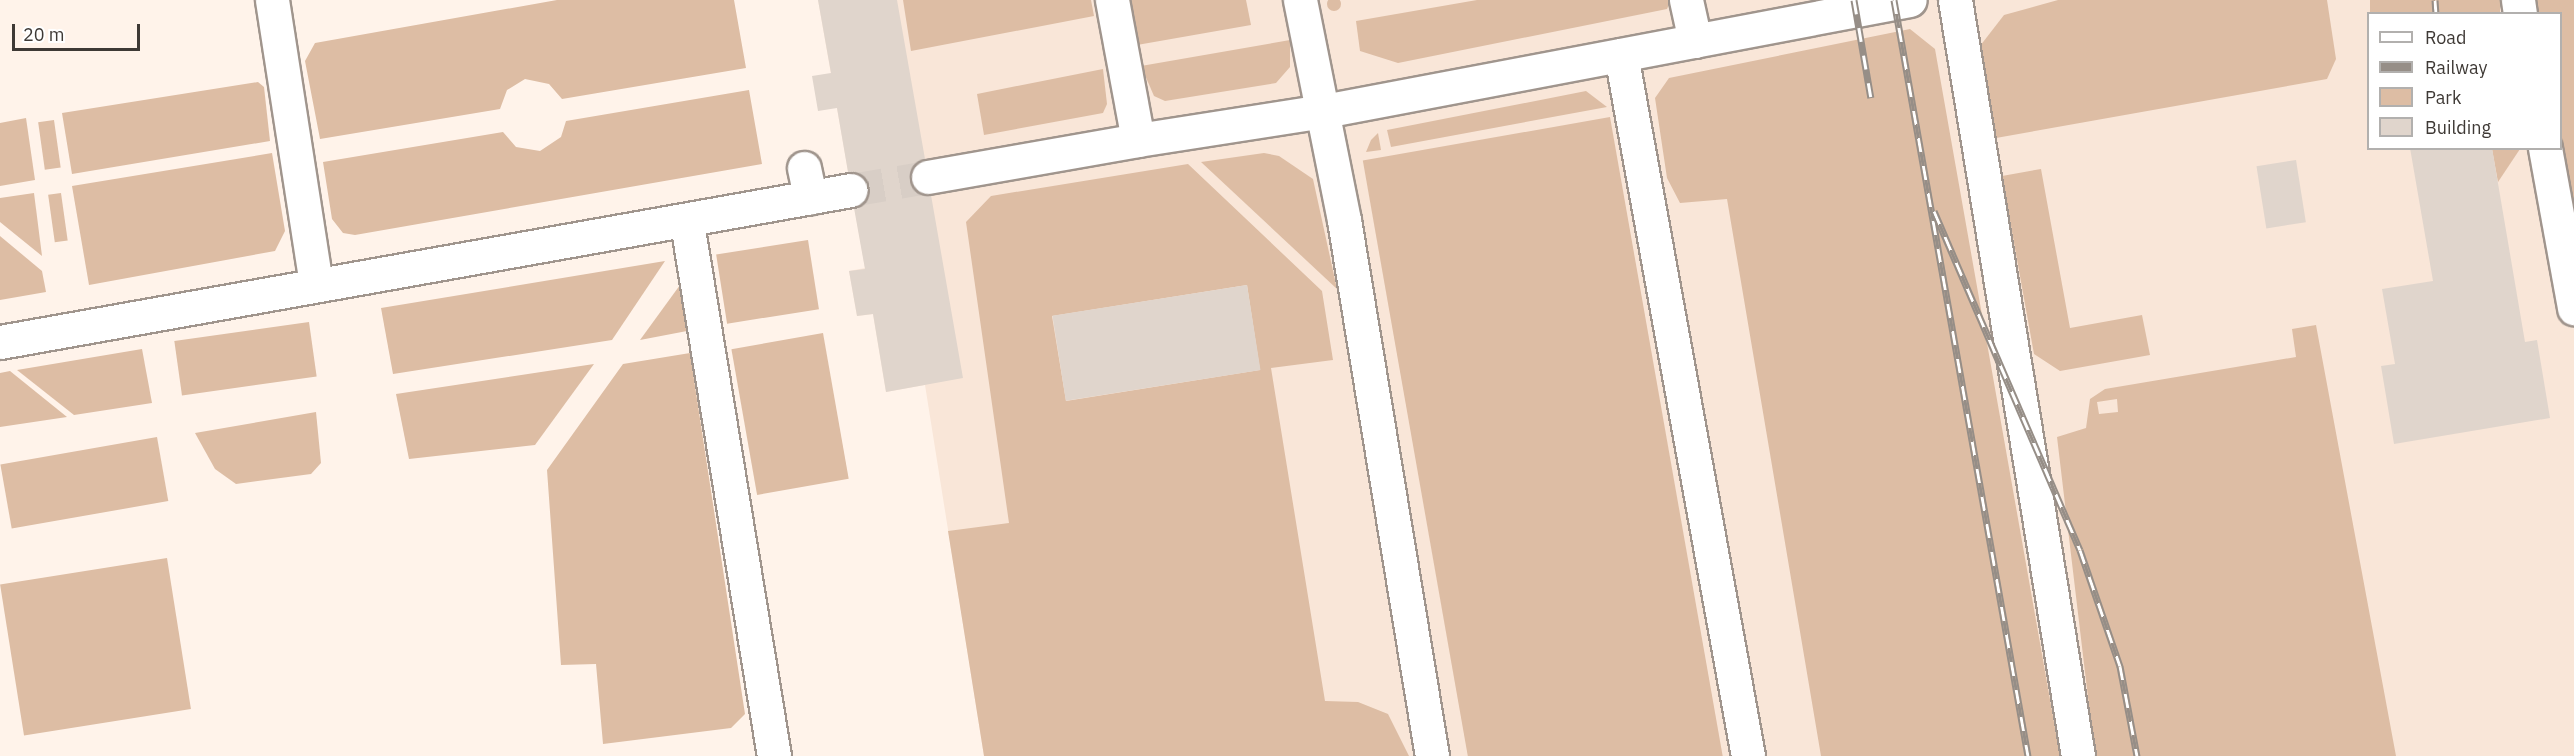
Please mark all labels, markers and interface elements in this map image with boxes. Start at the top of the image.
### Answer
scale bar [15,12,142,50]
legend [2367,12,2562,150]
text: 20 m [23,23,65,46]
text: Road [2425,26,2466,49]
text: Railway [2425,56,2487,79]
text: Park [2425,86,2461,109]
text: Building [2425,116,2491,139]

